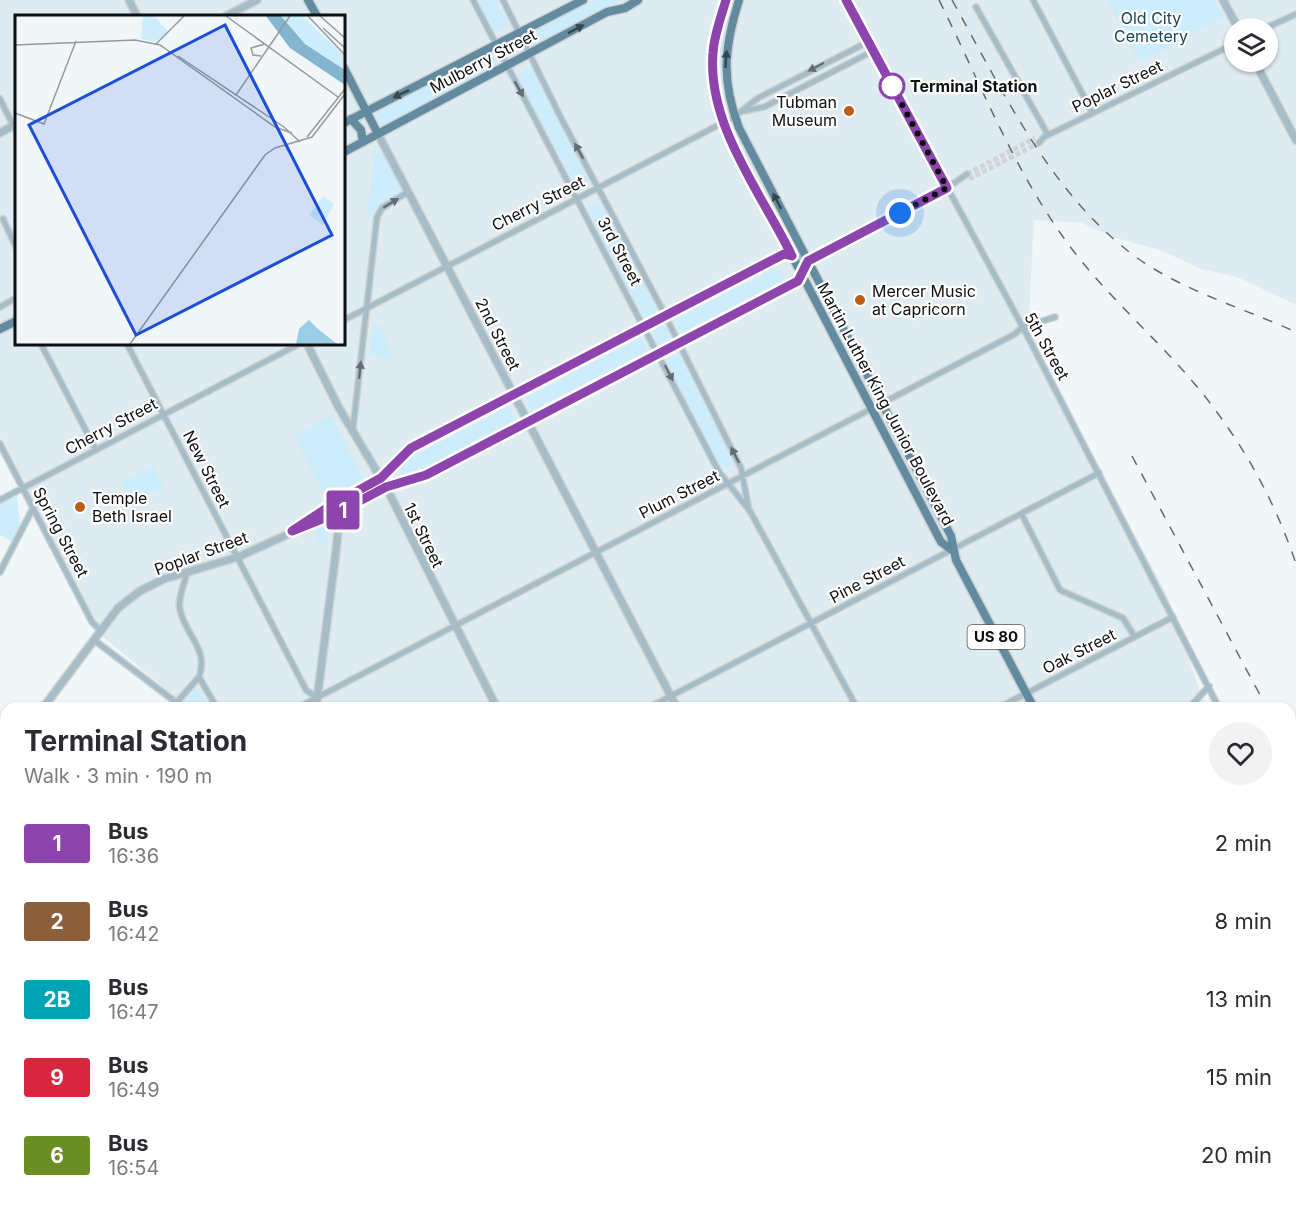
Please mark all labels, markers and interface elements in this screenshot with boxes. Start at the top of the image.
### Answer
park label: Old City Cemetery [1114,8,1188,46]
inset map [15,15,345,345]
map controls [1224,18,1278,72]
button: layers [1224,18,1278,72]
street label: Mulberry Street [426,24,540,98]
one-way arrow [568,24,585,34]
one-way arrow [722,50,731,69]
street label: Poplar Street [1069,56,1165,116]
one-way arrow [807,62,824,72]
marker: Terminal Station [879,73,905,99]
place label: Terminal Station [910,76,1038,96]
one-way arrow [514,81,524,98]
one-way arrow [392,89,409,98]
place label: Tubman Museum [772,92,837,130]
marker: Tubman Museum [842,104,856,118]
one-way arrow [574,142,584,159]
street label: Cherry Street [488,171,588,235]
one-way arrow [772,192,782,209]
one-way arrow [383,198,399,209]
your location [885,198,915,228]
street label: 3rd Street [594,213,646,289]
street label: Martin Luther King Junior Boulevard [813,279,959,529]
place label: Mercer Music at Capricorn [872,281,976,319]
marker: Mercer Music at Capricorn [853,293,867,307]
street label: 2nd Street [471,294,525,374]
street label: 5th Street [1020,309,1074,383]
one-way arrow [355,361,365,380]
one-way arrow [663,364,673,382]
street label: Cherry Street [61,393,161,459]
street label: New Street [179,427,235,511]
one-way arrow [730,447,740,464]
street label: Plum Street [636,465,722,523]
street label: Spring Street [29,484,93,580]
place label: Temple Beth Israel [92,488,172,526]
line badge: 1 [324,490,362,530]
text: 1 [338,498,348,523]
street label: 1st Street [400,499,448,571]
marker: Temple Beth Israel [73,500,87,514]
street label: Poplar Street [152,527,250,579]
street label: Pine Street [826,551,908,607]
street label: Oak Street [1039,624,1119,678]
road number: US 80 [968,625,1024,649]
button: heart [1209,722,1272,785]
text: Terminal Station [24,724,247,758]
text: Walk · 3 min · 190 m [24,764,212,788]
text: Bus [108,818,149,844]
text: 2 min [1215,830,1272,856]
text: 1 [52,831,62,856]
text: 16:36 [108,844,159,868]
text: Bus [108,896,149,922]
text: 8 min [1215,908,1272,934]
text: 2 [50,909,64,934]
text: 16:42 [108,922,159,946]
text: Bus [108,974,149,1000]
text: 13 min [1206,986,1272,1012]
text: 2B [43,987,71,1012]
text: 16:47 [108,1000,159,1024]
text: Bus [108,1052,149,1078]
text: 15 min [1206,1064,1272,1090]
text: 9 [50,1065,64,1090]
text: 16:49 [108,1078,160,1102]
text: Bus [108,1130,149,1156]
text: 20 min [1201,1142,1272,1168]
text: 6 [50,1143,64,1168]
text: 16:54 [108,1156,159,1180]

